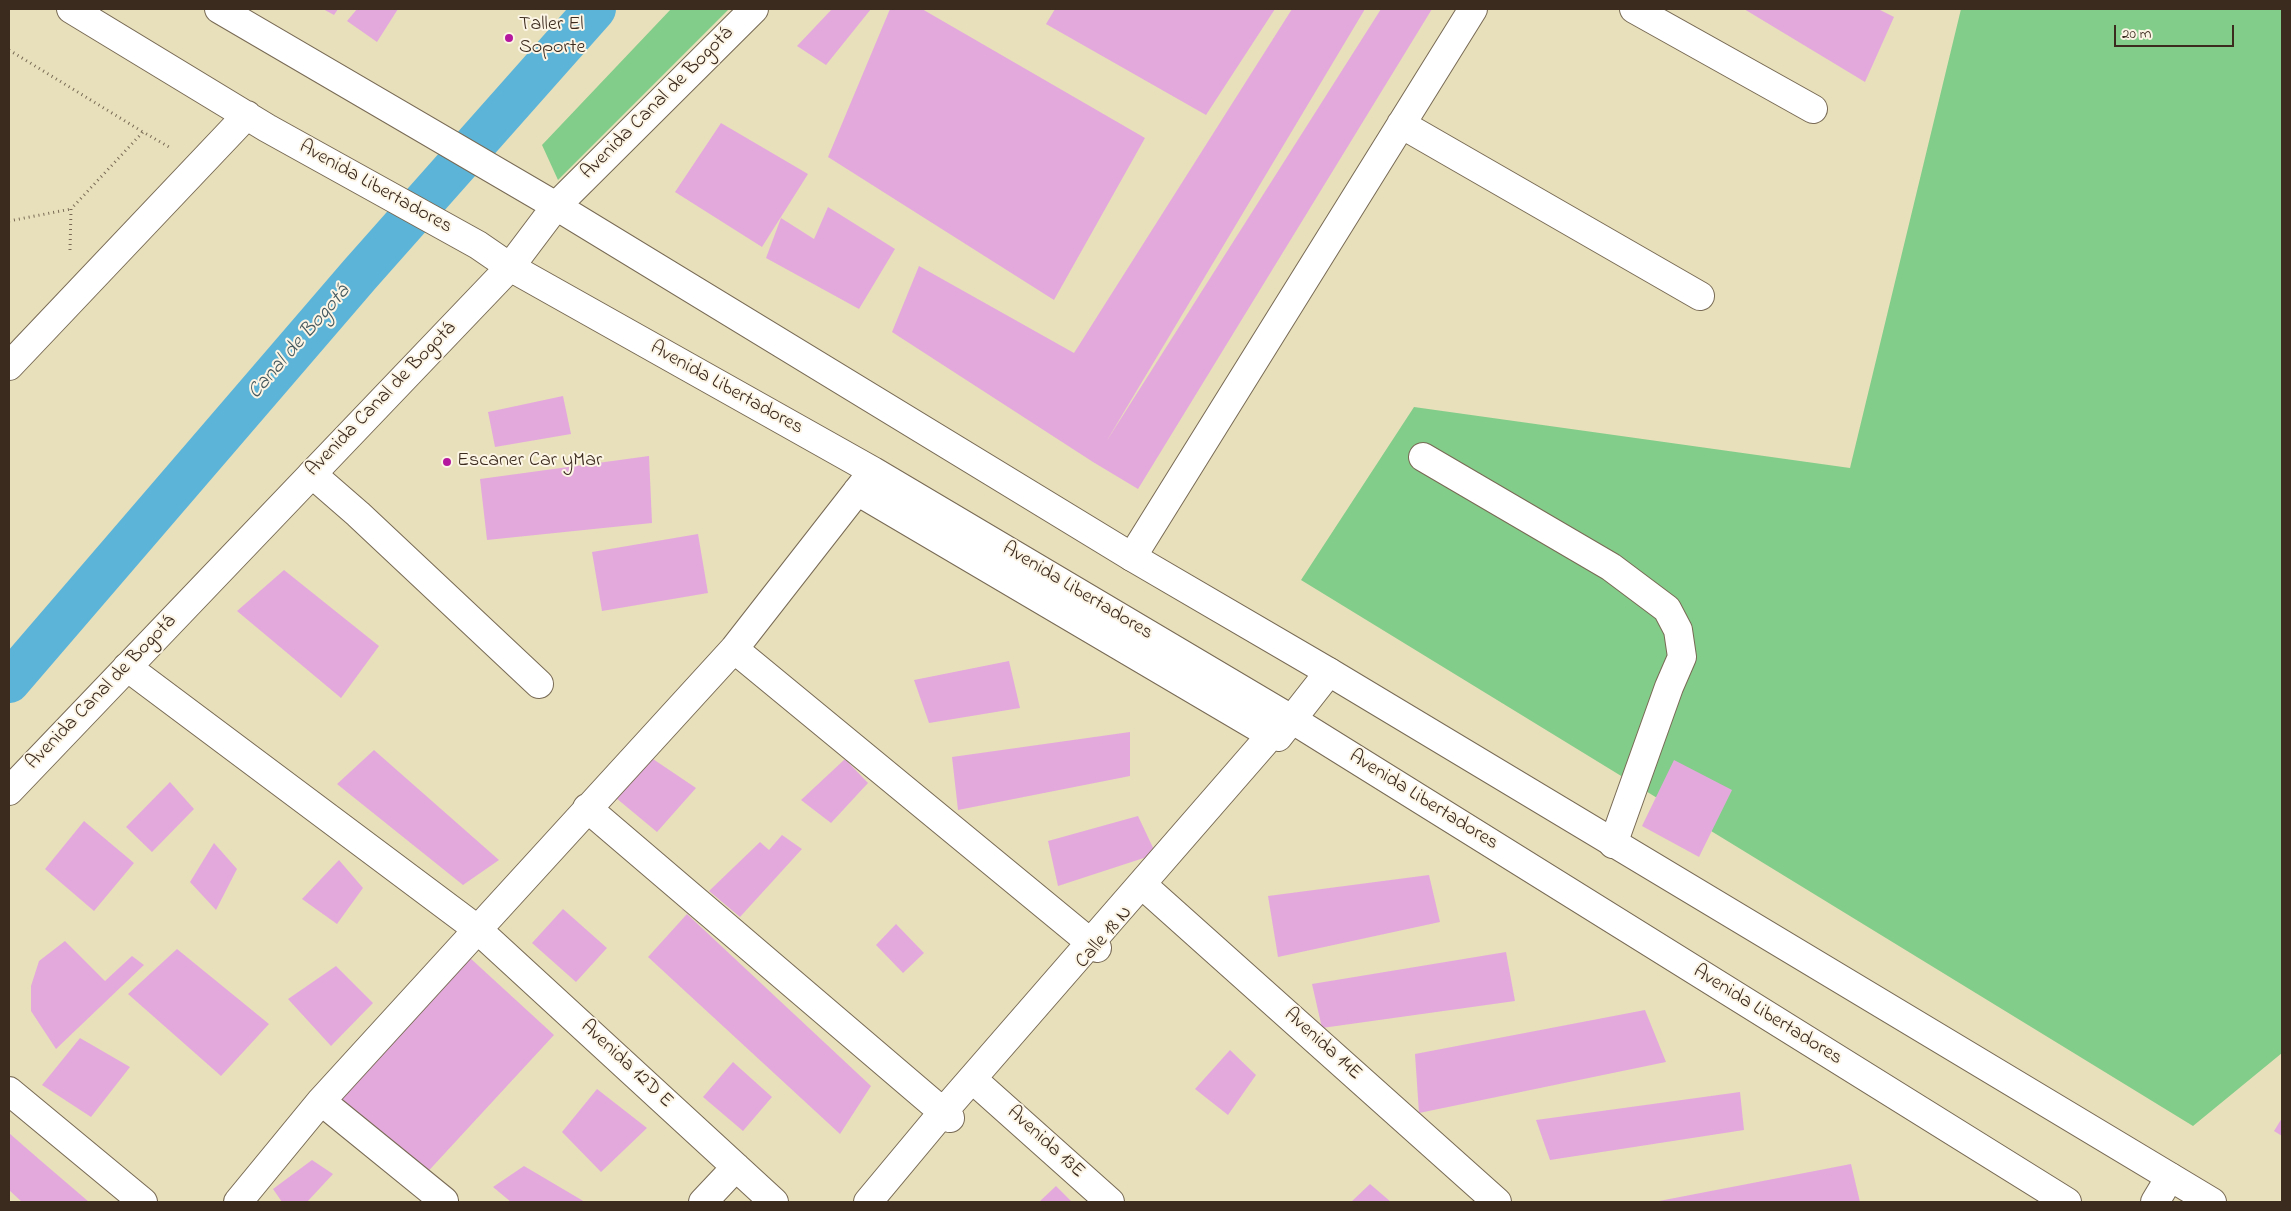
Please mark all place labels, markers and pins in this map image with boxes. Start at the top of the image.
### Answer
place label: Taller El Soporte [519,14,585,61]
marker: Taller El Soporte [503,32,515,44]
place label: Escaner Car yMar [457,450,602,474]
marker: Escaner Car yMar [441,456,453,468]

